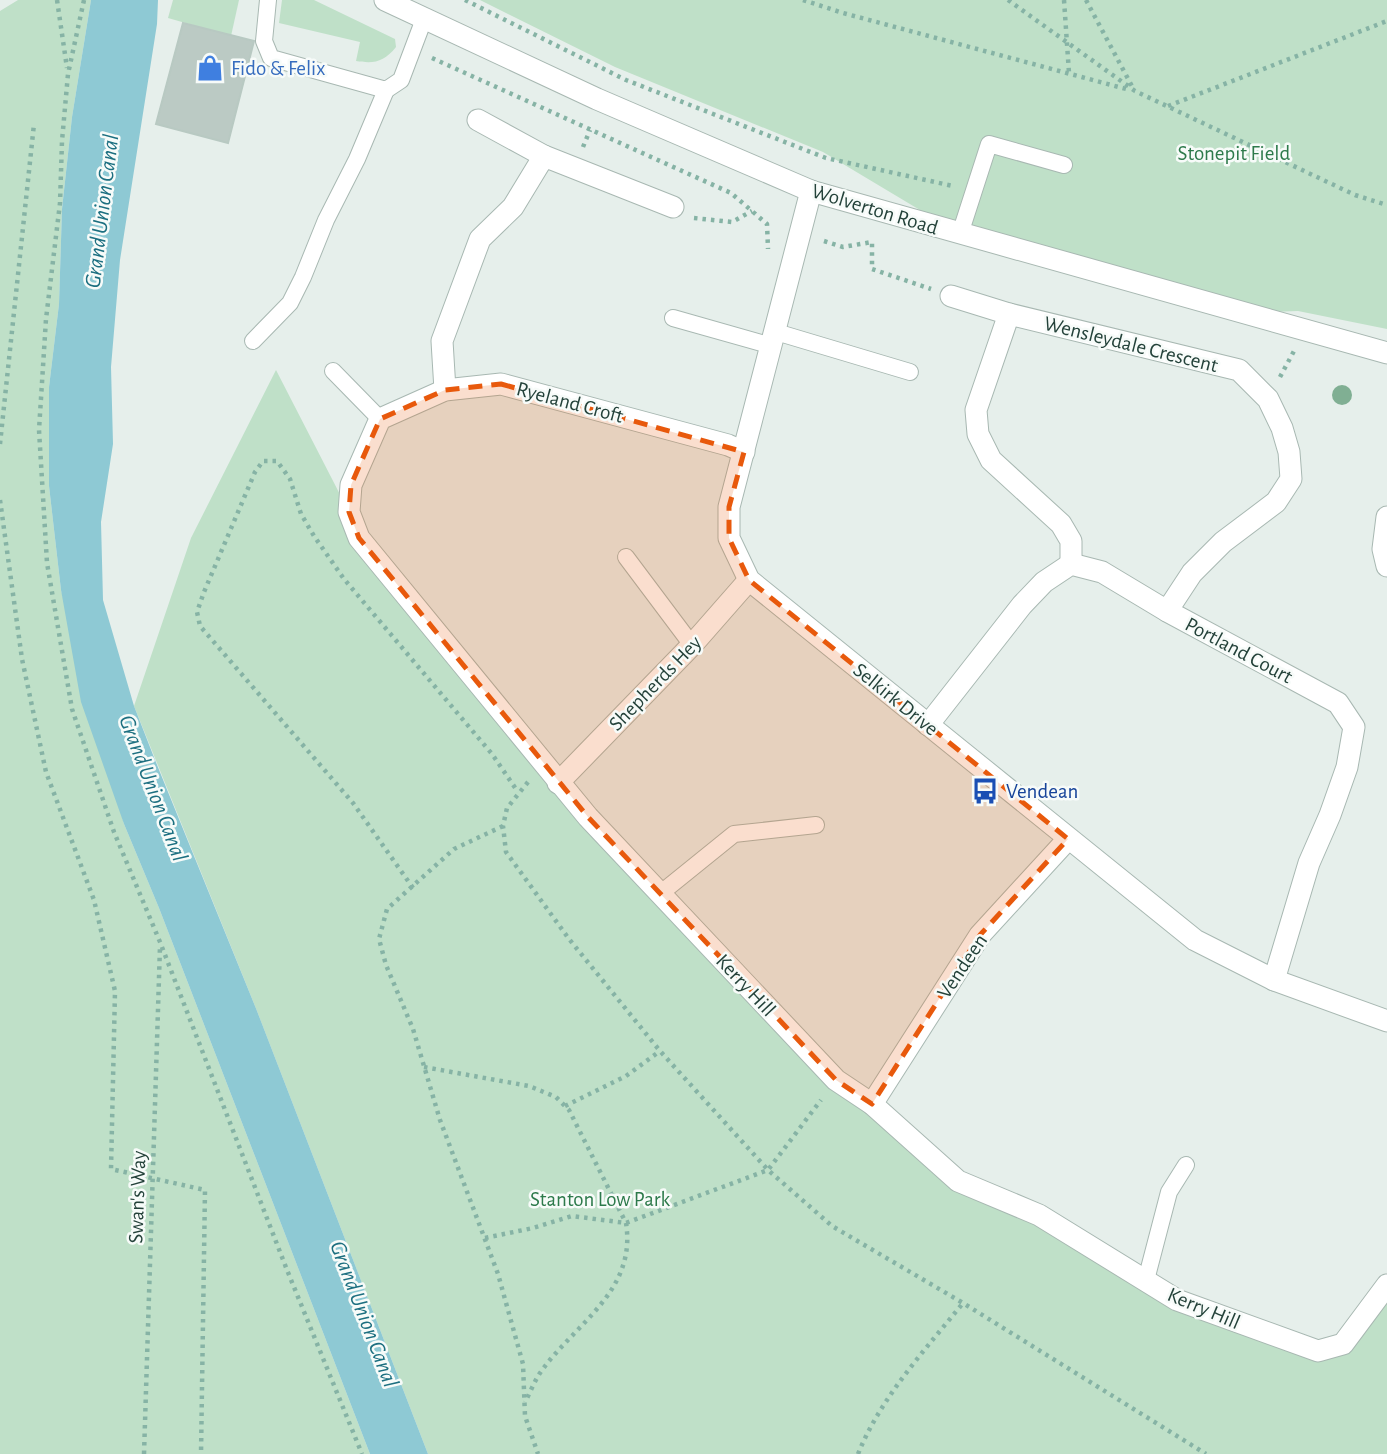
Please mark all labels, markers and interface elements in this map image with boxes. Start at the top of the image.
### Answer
shop icon: Fido & Felix [195,53,225,83]
place label: Fido & Felix [231,58,325,79]
water label: Grand Union Canal [82,133,123,289]
park label: Stonepit Field [1178,143,1291,164]
street label: Wolverton Road [809,180,941,239]
street label: Wensleydale Crescent [1042,313,1220,376]
street label: Ryeland Croft [514,378,626,427]
street label: Portland Court [1182,613,1296,688]
street label: Shepherds Hey [605,632,706,735]
street label: Selkirk Drive [849,659,942,740]
water label: Grand Union Canal [114,712,191,865]
bus stop icon: Vendean [970,776,1000,806]
place label: Vendean [1006,781,1078,802]
street label: Vendeen [933,930,991,1002]
street label: Kerry Hill [712,950,779,1021]
street label: Swan's Way [125,1150,150,1244]
park label: Stanton Low Park [530,1189,670,1210]
water label: Grand Union Canal [325,1238,402,1391]
street label: Kerry Hill [1164,1284,1243,1333]

